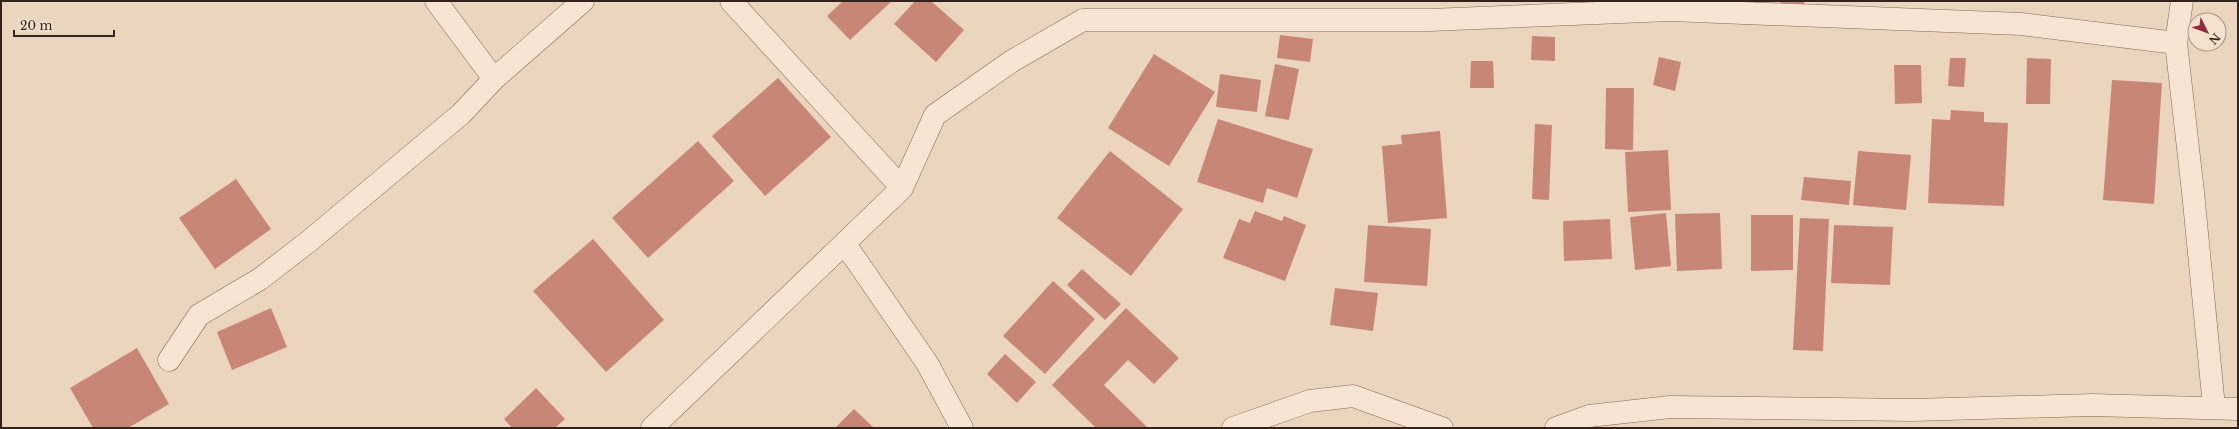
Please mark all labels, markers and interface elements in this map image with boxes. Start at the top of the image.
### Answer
scale bar [14,12,114,38]
north arrow [2187,12,2227,52]
text: 20 m [20,18,52,33]
text: N [2205,30,2223,48]

